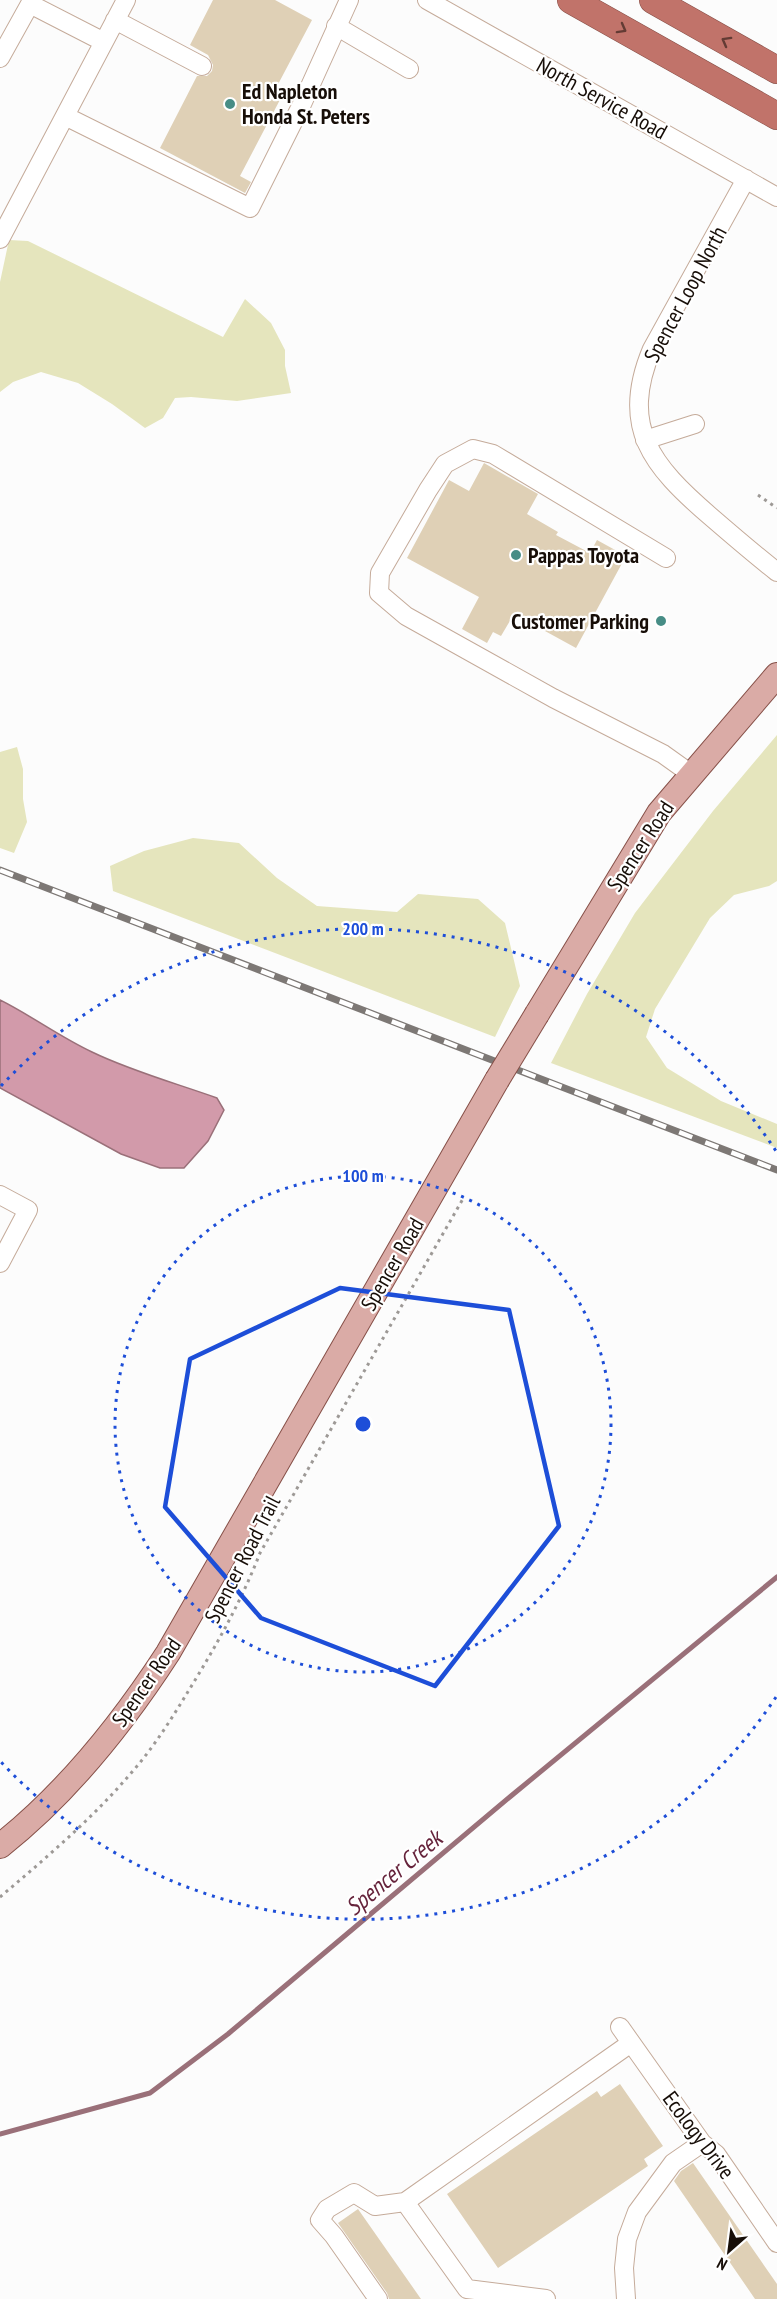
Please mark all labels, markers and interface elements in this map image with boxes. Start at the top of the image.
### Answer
one-way arrow [616,22,626,33]
one-way arrow [722,37,732,48]
street label: North Service Road [532,51,672,145]
place label: Ed Napleton Honda St. Peters [242,77,370,130]
marker: Ed Napleton Honda St. Peters [223,97,237,111]
street label: Spencer Loop North [637,221,733,367]
place label: Pappas Toyota [528,541,639,569]
marker: Pappas Toyota [509,548,523,562]
place label: Customer Parking [511,607,649,635]
marker: Customer Parking [654,614,668,628]
street label: Spencer Road [600,795,680,897]
text: 200 m [342,917,384,940]
text: 100 m [342,1164,384,1187]
street label: Spencer Road [354,1213,430,1315]
centre of rings [353,1414,373,1434]
street label: Spencer Road Trail [198,1490,286,1627]
street label: Spencer Road [105,1632,187,1732]
water label: Spencer Creek [339,1821,451,1922]
street label: Ecology Drive [657,2086,741,2184]
north arrow [699,2221,759,2281]
text: N [713,2253,730,2275]

